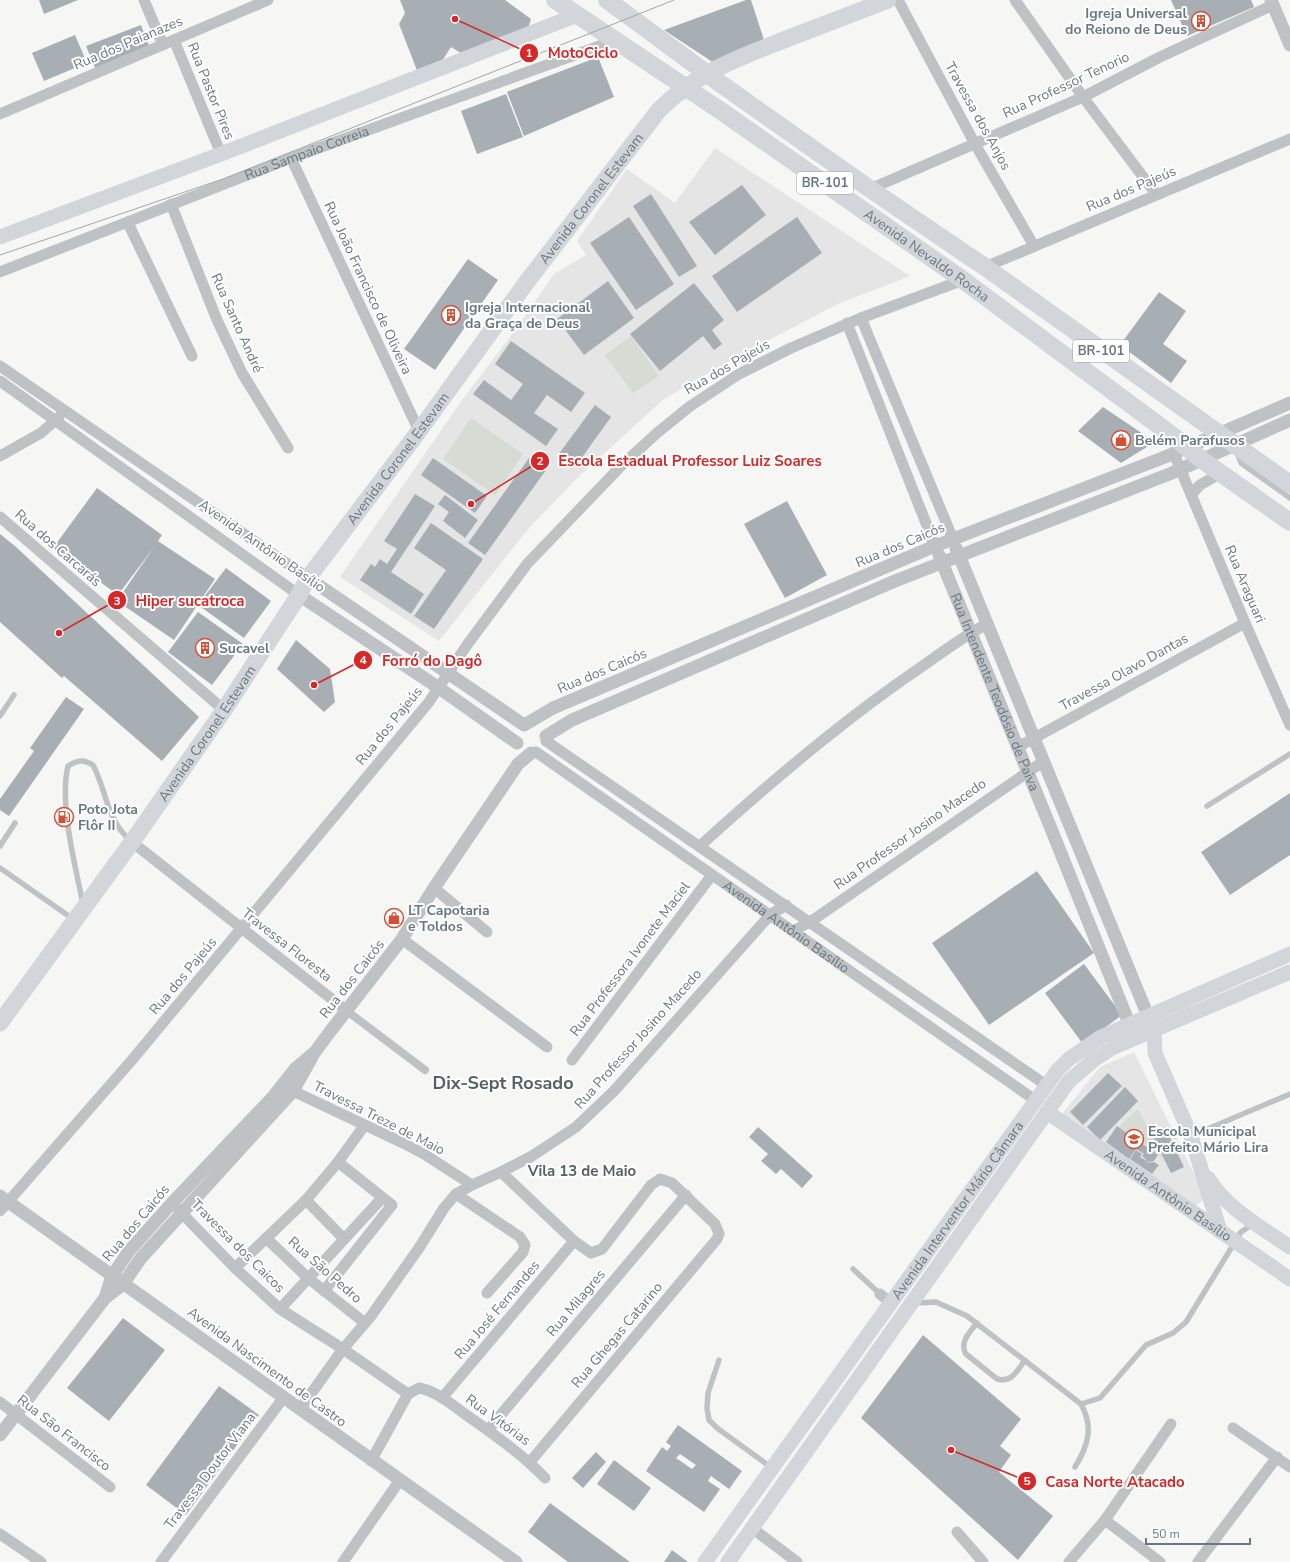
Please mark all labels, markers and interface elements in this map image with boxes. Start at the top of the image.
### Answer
place label: Igreja Universal do Reiono de Deus [1065,4,1188,39]
building icon: Igreja Universal do Reiono de Deus [1190,10,1212,32]
street label: Rua dos Paianazes [70,11,186,75]
callout: MotoCiclo [519,39,626,66]
street label: Rua Pastor Pires [183,40,239,143]
text: MotoCiclo [548,43,619,63]
text: 1 [525,45,533,61]
street label: Rua Professor Tenorio [999,47,1133,123]
street label: Travessa dos Anjos [940,59,1016,174]
street label: Rua Sampaio Correia [242,121,371,185]
street label: Avenida Coronel Estevam [534,129,648,268]
street label: Rua dos Pajeús [1083,161,1179,216]
road number: BR-101 [797,172,853,194]
street label: Rua João Francisco de Oliveira [319,198,417,378]
street label: Avenida Nevaldo Rocha [860,204,993,306]
street label: Rua Santo André [207,270,267,376]
place label: Igreja Internacional da Graça de Deus [465,298,591,333]
building icon: Igreja Internacional da Graça de Deus [440,304,462,326]
street label: Rua dos Pajeús [681,335,773,399]
road number: BR-101 [1073,340,1129,362]
street label: Avenida Coronel Estevam [342,388,454,529]
shop icon: Belém Parafusos [1110,429,1132,451]
place label: Belém Parafusos [1135,431,1245,450]
callout: Escola Estadual Professor Luiz Soares [530,447,829,474]
text: Escola Estadual Professor Luiz Soares [558,451,822,471]
text: 2 [536,453,544,469]
street label: Avenida Antônio Basílio [195,495,329,597]
street label: Rua dos Carcarás [11,505,106,591]
street label: Rua dos Caicós [852,518,948,572]
street label: Rua Araguari [1220,542,1270,626]
callout: Hiper sucatroca [107,587,252,614]
street label: Rua Intendente Teodósio de Paiva [946,590,1044,794]
text: Hiper sucatroca [135,591,245,611]
text: 3 [113,593,121,609]
street label: Travessa Olavo Dantas [1056,629,1192,715]
building icon: Sucavel [194,637,216,659]
place label: Sucavel [219,639,270,658]
street label: Rua dos Caicós [554,644,650,698]
callout: Forró do Dagô [353,647,490,674]
text: Forró do Dagô [382,651,482,671]
text: 4 [359,652,367,668]
street label: Avenida Coronel Estevam [154,662,260,805]
street label: Rua dos Pajeús [351,683,427,769]
street label: Rua Professor Josino Macedo [830,774,990,894]
place label: Poto Jota Flôr II [78,800,138,835]
fuel station icon: Poto Jota Flôr II [53,806,75,828]
street label: Avenida Antônio Basílio [719,876,854,977]
street label: Rua Professora Ivonete Maciel [565,877,695,1040]
place label: LT Capotaria e Toldos [408,901,490,936]
street label: Travessa Floresta [238,904,336,986]
shop icon: LT Capotaria e Toldos [383,907,405,929]
street label: Rua dos Pajeús [145,933,221,1019]
street label: Rua dos Caicós [315,935,389,1022]
street label: Rua Professor Josino Macedo [570,965,706,1113]
district label: Dix-Sept Rosado [432,1071,574,1095]
street label: Travessa Treze de Maio [310,1077,448,1160]
street label: Avenida Interventor Mário Câmara [887,1117,1028,1303]
place label: Escola Municipal Prefeito Mário Lira [1148,1122,1268,1157]
school or university icon: Escola Municipal Prefeito Mário Lira [1123,1128,1145,1150]
street label: Avenida Antônio Basílio [1101,1145,1236,1246]
district label: Vila 13 de Maio [527,1161,637,1181]
street label: Rua dos Caicós [98,1180,174,1266]
street label: Travessa dos Caicos [187,1195,289,1297]
street label: Rua São Pedro [284,1232,366,1308]
street label: Rua José Fernandes [450,1256,544,1364]
street label: Rua Milagres [542,1265,610,1341]
street label: Rua Ghegas Catarino [567,1278,667,1392]
street label: Avenida Nascimento de Castro [183,1303,351,1431]
street label: Rua São Francisco [13,1390,115,1476]
street label: Rua Vitórias [462,1390,535,1450]
street label: Travessa Doutor Viana [160,1409,260,1533]
callout: Casa Norte Atacado [1017,1468,1193,1495]
text: Casa Norte Atacado [1045,1472,1185,1492]
text: 5 [1023,1473,1031,1489]
scale bar [1146,1520,1250,1546]
text: 50 m [1152,1526,1180,1542]

